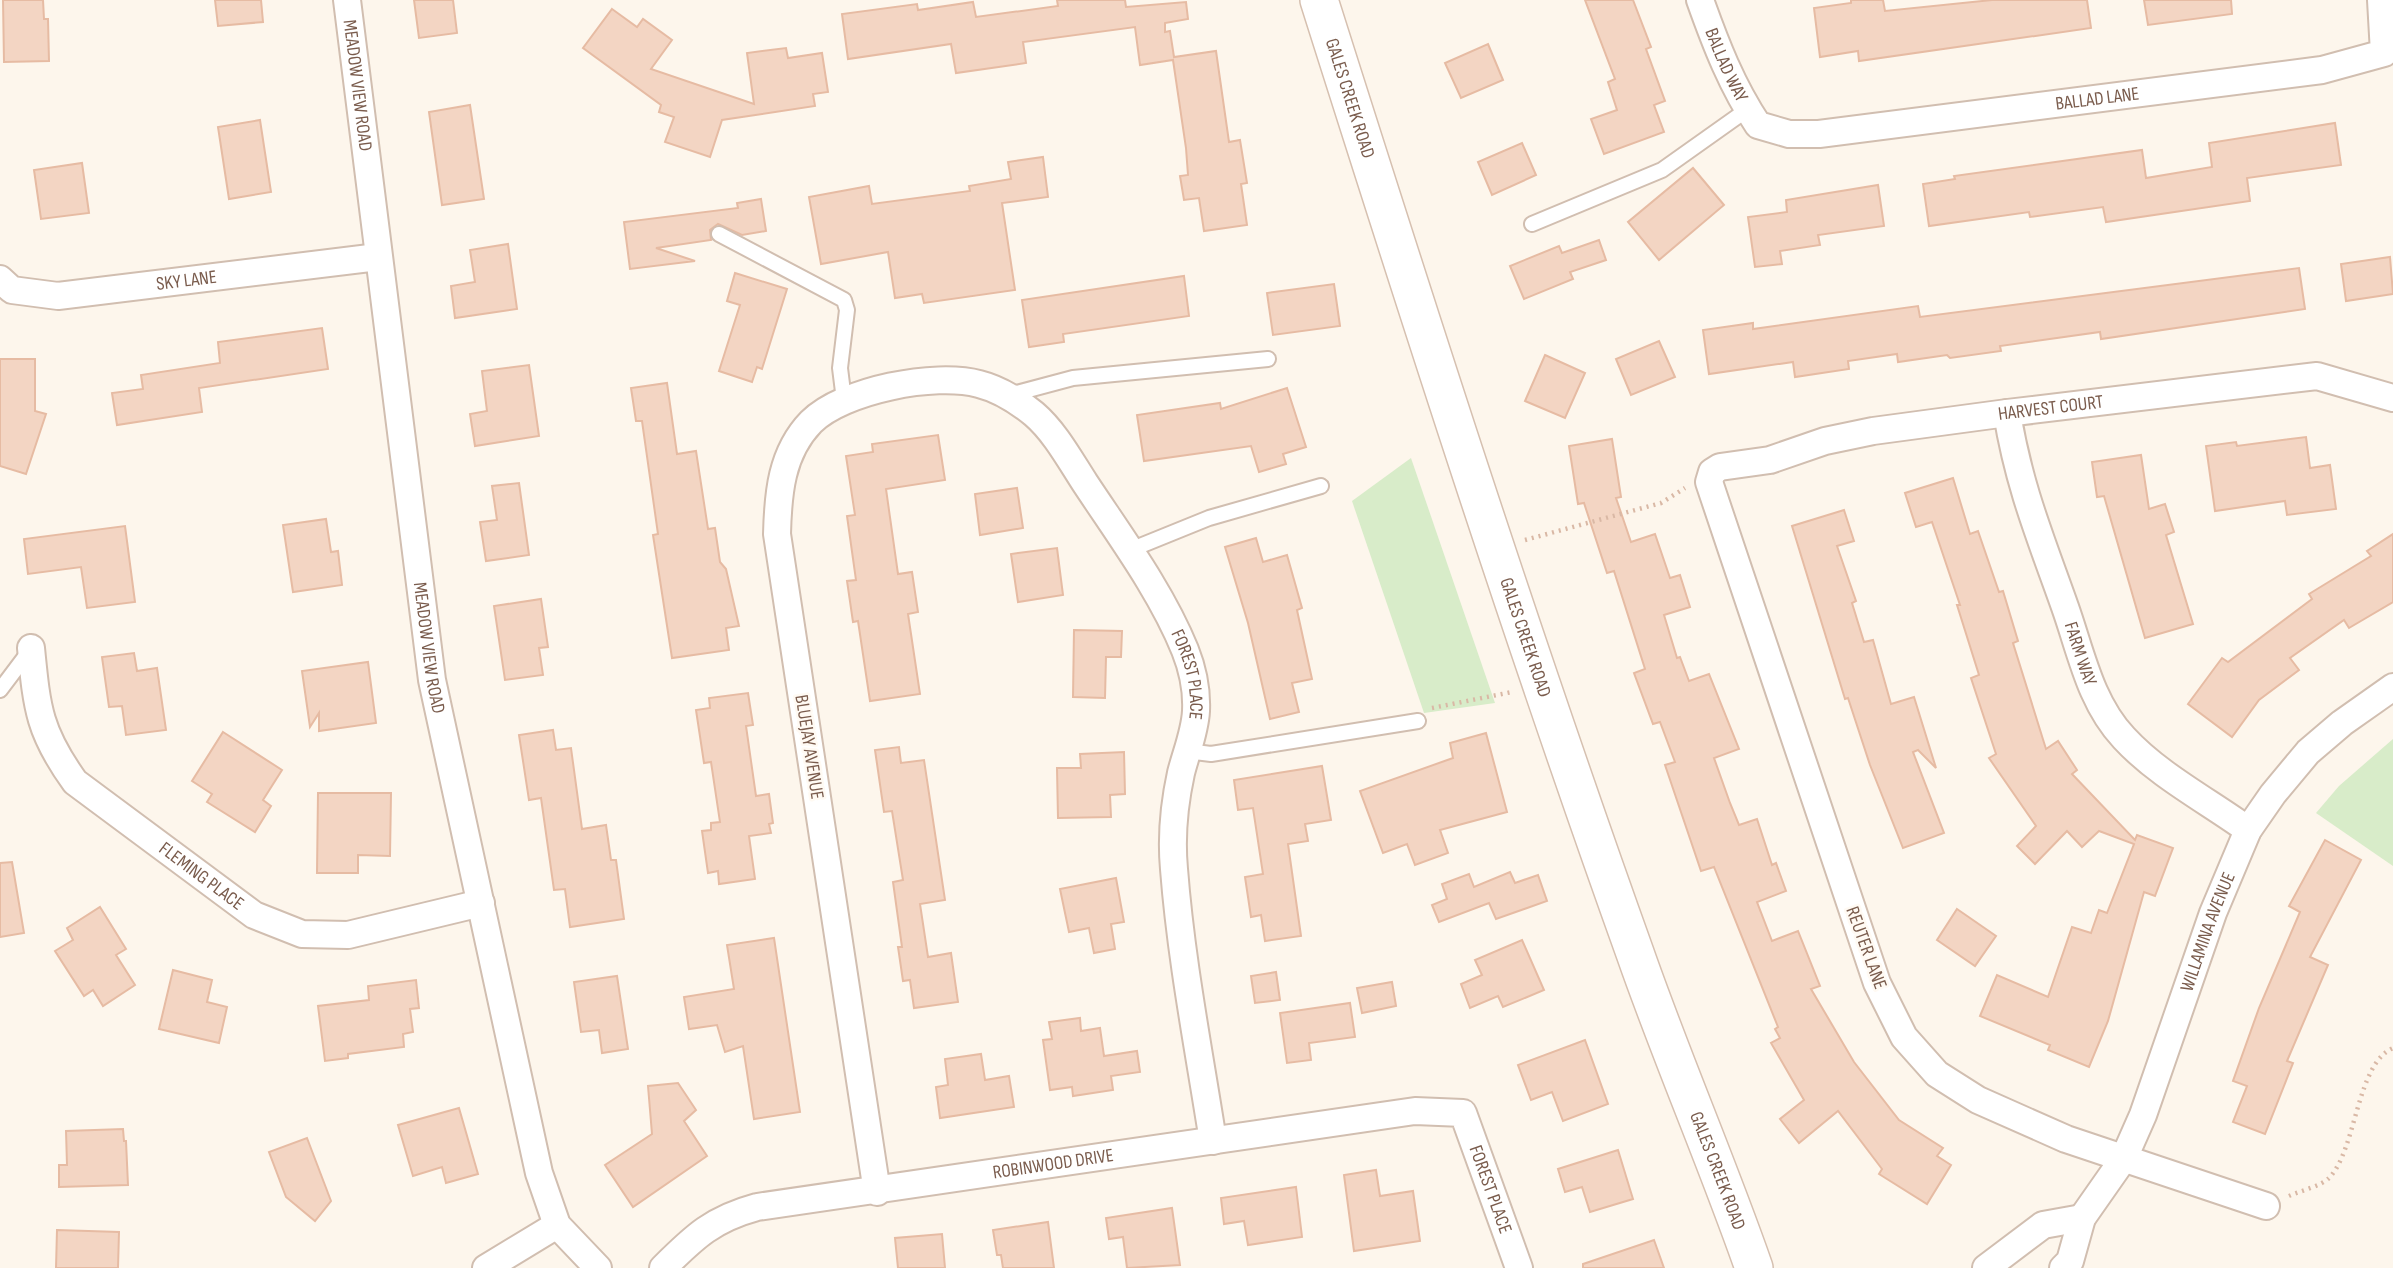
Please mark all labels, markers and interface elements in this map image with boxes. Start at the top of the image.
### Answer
street label: MEADOW VIEW ROAD [338,18,377,152]
street label: BALLAD WAY [1700,25,1753,106]
street label: GALES CREEK ROAD [1320,35,1380,161]
street label: BALLAD LANE [2054,82,2141,115]
street label: SKY LANE [155,265,218,295]
street label: HARVEST COURT [1997,390,2105,426]
street label: GALES CREEK ROAD [1495,575,1556,700]
street label: MEADOW VIEW ROAD [408,581,450,715]
street label: FARM WAY [2059,619,2102,689]
street label: FOREST PLACE [1166,626,1208,721]
street label: BLUEJAY AVENUE [789,693,829,801]
street label: FLEMING PLACE [154,837,248,915]
street label: WILLAMINA AVENUE [2175,869,2240,995]
street label: REUTER LANE [1840,904,1892,992]
street label: GALES CREEK ROAD [1685,1108,1751,1233]
street label: FOREST PLACE [1464,1142,1517,1237]
street label: ROBINWOOD DRIVE [991,1144,1115,1184]

